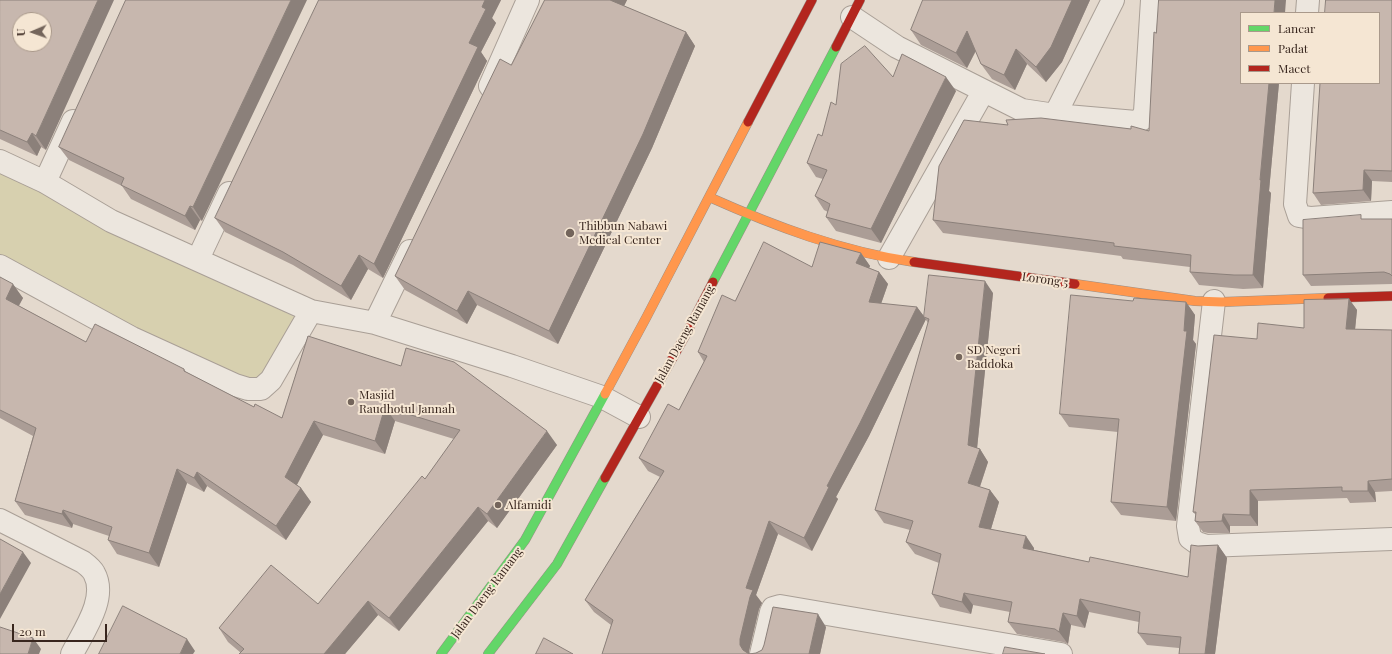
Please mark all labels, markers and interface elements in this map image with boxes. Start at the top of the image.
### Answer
north arrow [12,12,52,52]
legend [1240,12,1380,84]
text: Lancar [1278,20,1315,36]
text: U [13,28,28,36]
text: Padat [1278,40,1308,56]
text: Macet [1278,60,1311,76]
place label: Thibbun Nabawi Medical Center [579,219,667,247]
marker: Thibbun Nabawi Medical Center [564,227,576,239]
street label: Lorong 5 [1021,270,1069,290]
street label: Jalan Daeng Ramang [652,282,718,386]
place label: SD Negeri Baddoka [967,343,1021,371]
marker: SD Negeri Baddoka [954,352,964,362]
place label: Masjid Raudhotul Jannah [359,388,455,416]
marker: Masjid Raudhotul Jannah [346,397,356,407]
place label: Alfamidi [506,498,552,512]
marker: Alfamidi [493,500,503,510]
street label: Jalan Daeng Ramang [448,545,526,641]
scale bar [14,616,109,642]
text: 20 m [19,623,46,639]

